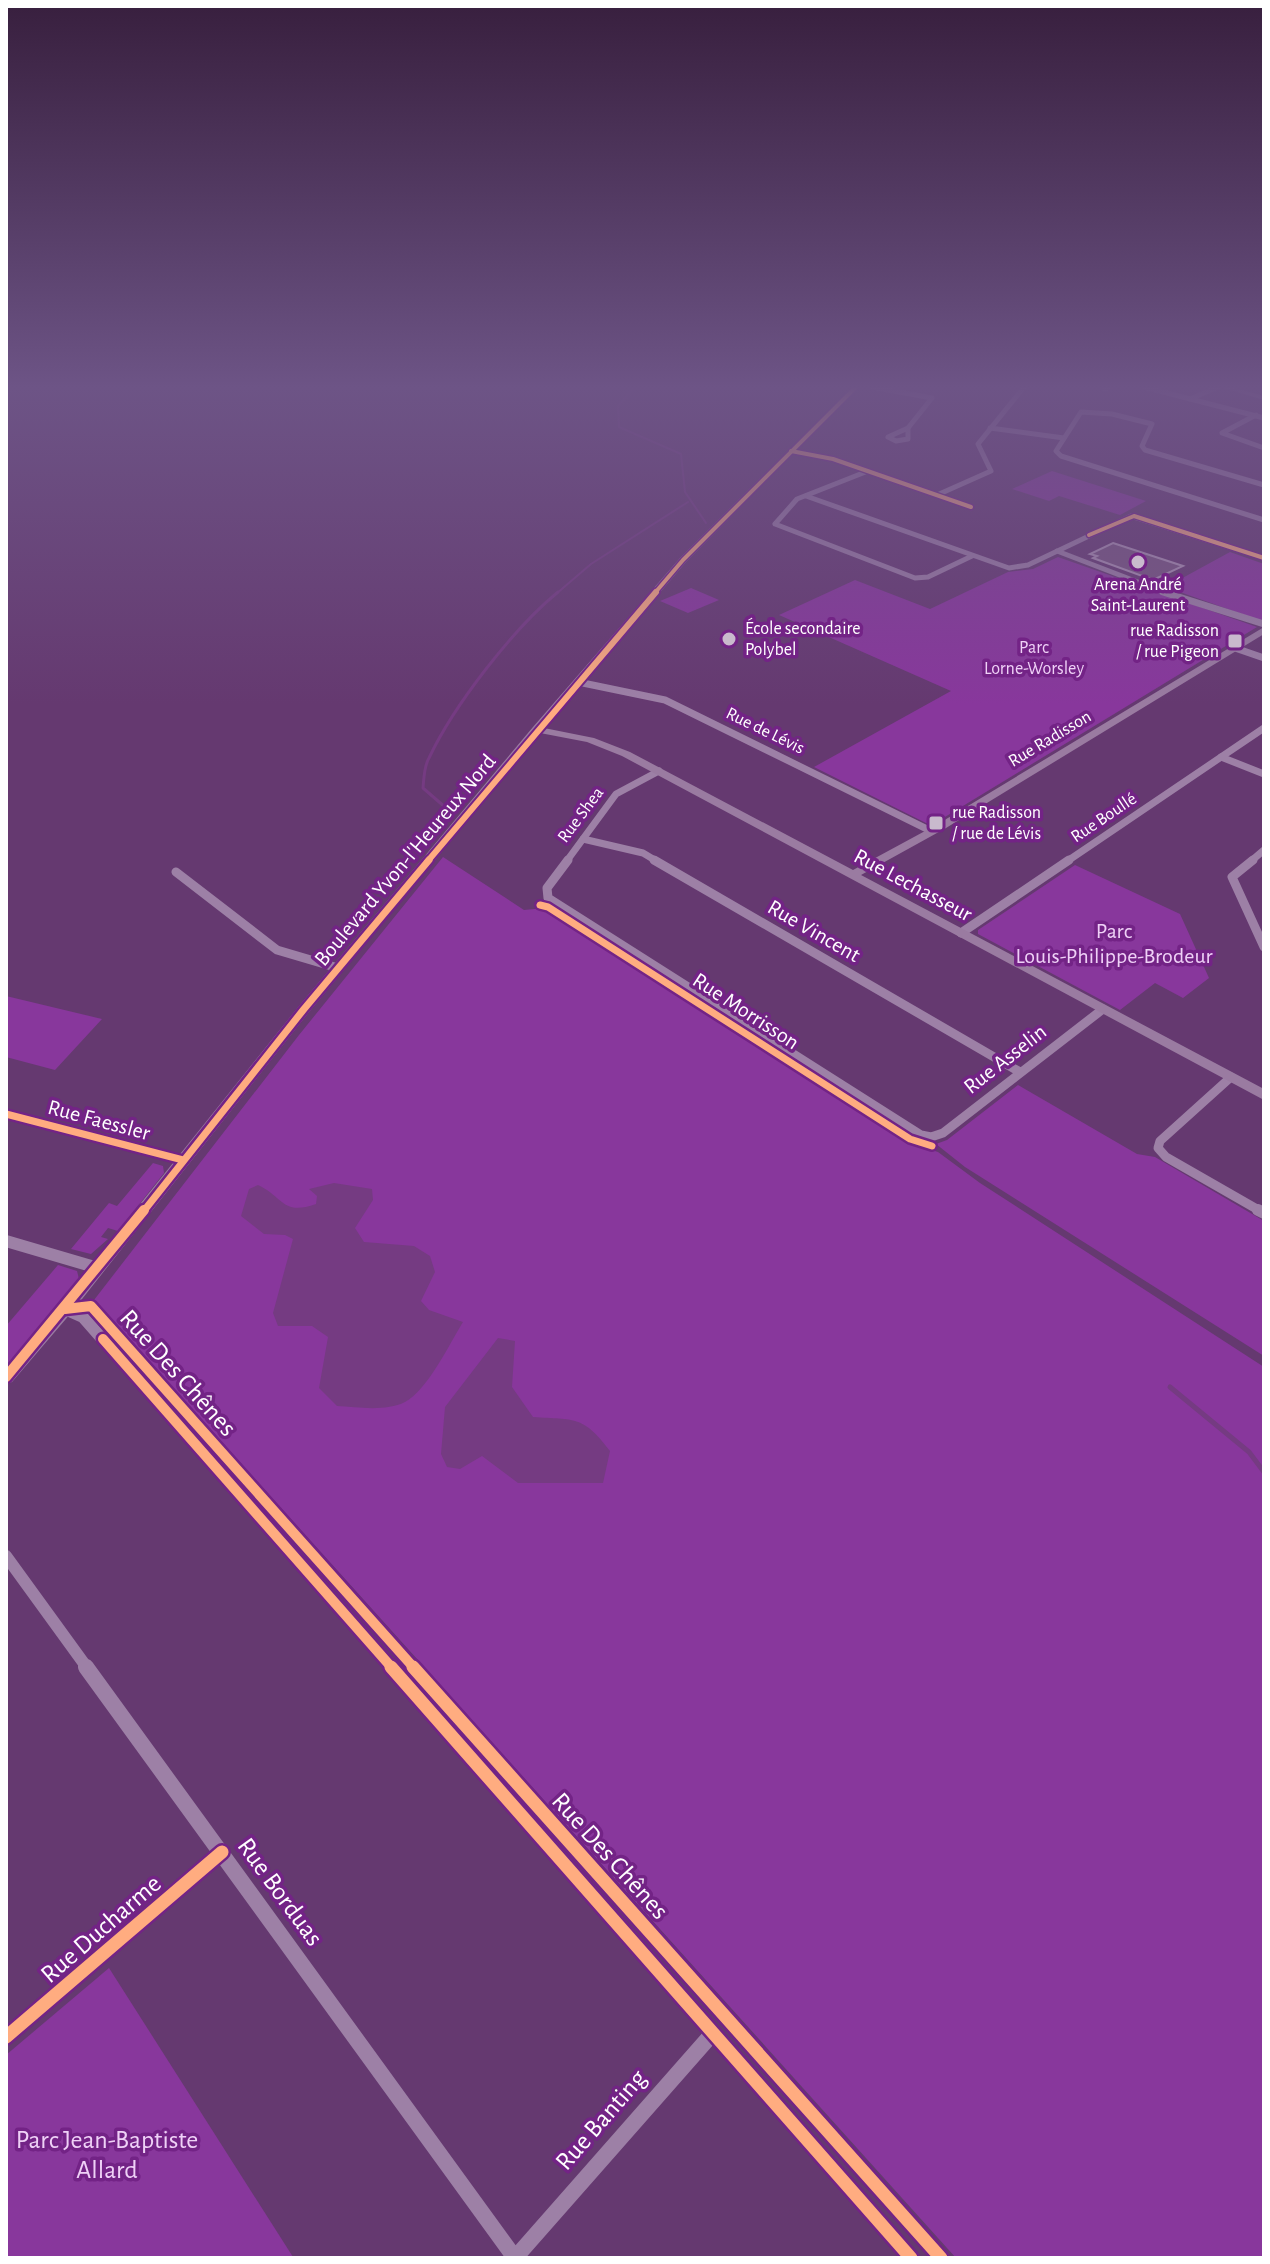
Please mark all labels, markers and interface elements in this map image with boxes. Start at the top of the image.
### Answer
marker: Arena André Saint-Laurent [1129,553,1147,571]
place label: Arena André Saint-Laurent [1091,576,1186,615]
place label: École secondaire Polybel [745,617,861,659]
place label: rue Radisson / rue Pigeon [1130,622,1219,661]
marker: École secondaire Polybel [720,630,738,648]
marker: rue Radisson / rue Pigeon [1226,632,1244,650]
park label: Parc Lorne-Worsley [984,639,1084,678]
street label: Rue de Lévis [723,704,807,758]
street label: Rue Radisson [1006,707,1094,771]
street label: Boulevard Yvon-l'Heureux Nord [310,750,500,970]
street label: Rue Shea [554,784,608,846]
street label: Rue Boullé [1068,790,1140,846]
place label: rue Radisson / rue de Lévis [952,804,1041,843]
marker: rue Radisson / rue de Lévis [927,814,945,832]
street label: Rue Lechasseur [850,845,976,925]
street label: Rue Vincent [764,896,864,966]
park label: Parc Louis-Philippe-Brodeur [1015,920,1213,967]
street label: Rue Morrisson [689,969,803,1053]
street label: Rue Asselin [960,1020,1050,1098]
street label: Rue Faessler [45,1096,153,1144]
street label: Rue Des Chênes [115,1305,241,1441]
street label: Rue Des Chênes [547,1788,673,1924]
street label: Rue Borduas [232,1833,328,1951]
street label: Rue Ducharme [36,1870,166,1988]
street label: Rue Banting [551,2065,651,2175]
park label: Parc Jean-Baptiste Allard [16,2127,198,2183]

